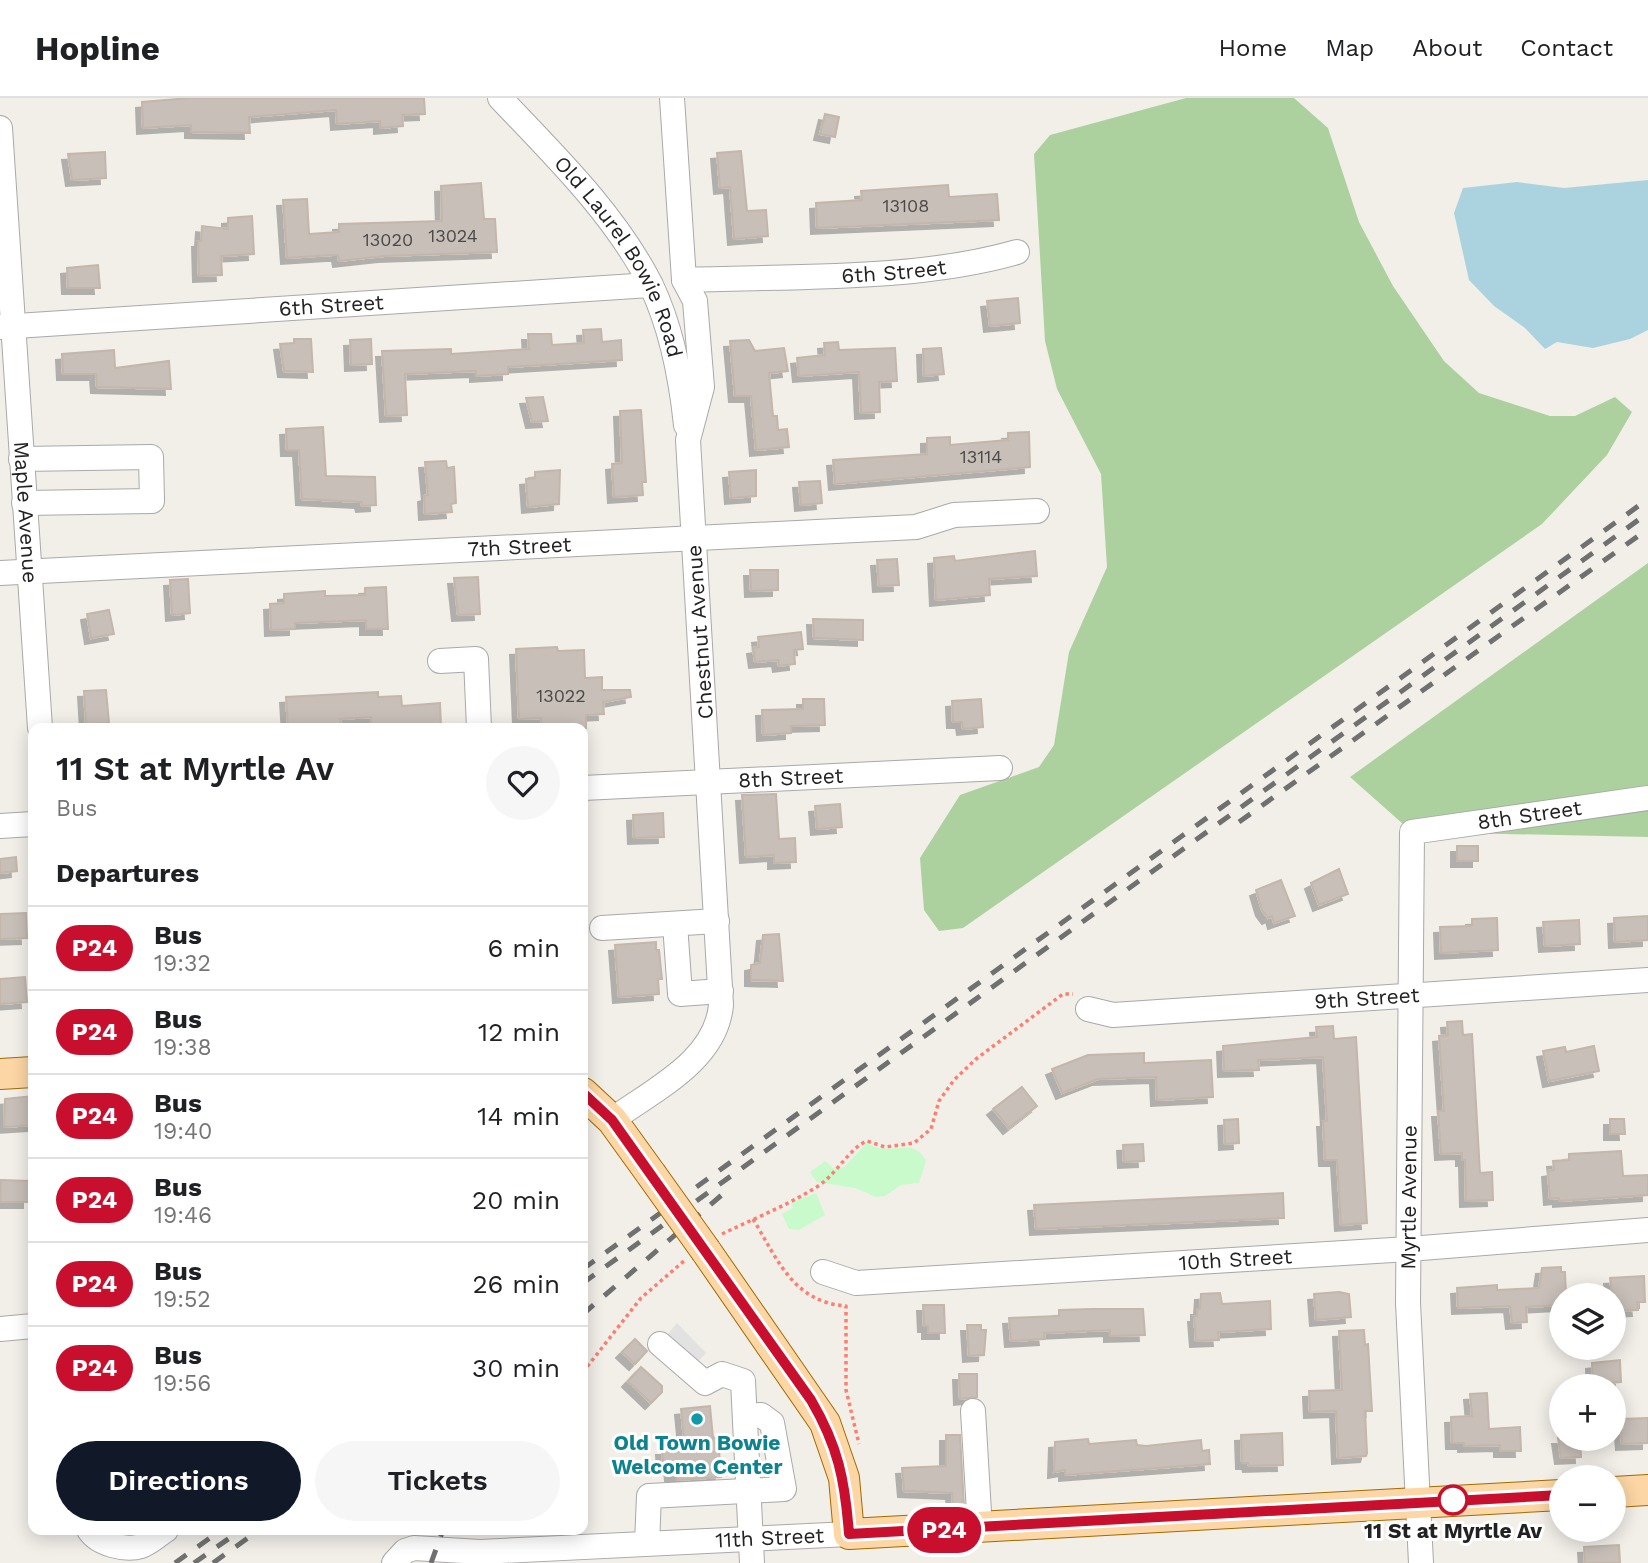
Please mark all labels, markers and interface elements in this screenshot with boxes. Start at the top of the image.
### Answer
text: Hopline [35,29,160,68]
text: Home [1219,34,1287,62]
text: Map [1325,34,1374,62]
text: About [1412,34,1482,62]
text: Contact [1520,34,1613,62]
street label: Old Laurel Bowie Road [549,151,688,360]
house number: 13108 [883,195,929,216]
house number: 13024 [428,225,478,246]
house number: 13020 [363,229,413,250]
street label: 6th Street [841,254,948,288]
street label: 6th Street [278,289,385,321]
street label: Maple Avenue [9,440,43,584]
house number: 13114 [960,446,1002,467]
street label: 7th Street [467,531,572,562]
street label: Chestnut Avenue [681,544,718,720]
house number: 13022 [536,685,586,706]
button: heart [486,746,560,820]
text: 11 St at Myrtle Av [56,749,334,788]
street label: 8th Street [738,763,844,793]
text: Bus [56,795,97,822]
street label: 8th Street [1476,795,1583,834]
text: Departures [56,858,199,888]
text: Bus [154,920,202,950]
text: 6 min [488,933,560,963]
text: P24 [72,934,117,962]
text: 19:32 [154,950,211,977]
street label: 9th Street [1313,982,1420,1014]
text: Bus [154,1004,202,1034]
text: 12 min [478,1017,560,1047]
text: P24 [72,1018,117,1046]
text: 19:38 [154,1034,212,1061]
text: Bus [154,1088,202,1118]
text: 14 min [477,1101,560,1131]
text: P24 [72,1102,117,1130]
text: 19:40 [154,1118,212,1145]
street label: Myrtle Avenue [1395,1125,1422,1270]
text: Bus [154,1172,202,1202]
text: 20 min [472,1185,560,1215]
text: P24 [72,1186,117,1214]
text: 19:46 [154,1202,212,1229]
street label: 10th Street [1178,1243,1293,1275]
text: Bus [154,1256,202,1286]
text: 26 min [472,1269,560,1299]
text: P24 [72,1270,117,1298]
map controls [1549,1283,1626,1542]
button: layers [1549,1283,1626,1360]
text: 19:52 [154,1286,211,1313]
text: Bus [154,1340,202,1370]
text: 30 min [472,1353,560,1383]
text: P24 [72,1354,117,1382]
text: 19:56 [154,1370,211,1397]
button: + [1549,1374,1626,1451]
marker: Old Town Bowie Welcome Center [689,1411,705,1427]
place label: Old Town Bowie Welcome Center [611,1430,783,1479]
button: Directions [56,1441,301,1521]
button: Tickets [315,1441,560,1521]
button: − [1549,1465,1626,1542]
marker: 11 St at Myrtle Av [1438,1485,1468,1515]
line badge: P24 [904,1507,984,1553]
text: P24 [921,1516,967,1544]
place label: 11 St at Myrtle Av [1364,1518,1542,1543]
street label: 11th Street [715,1522,825,1552]

